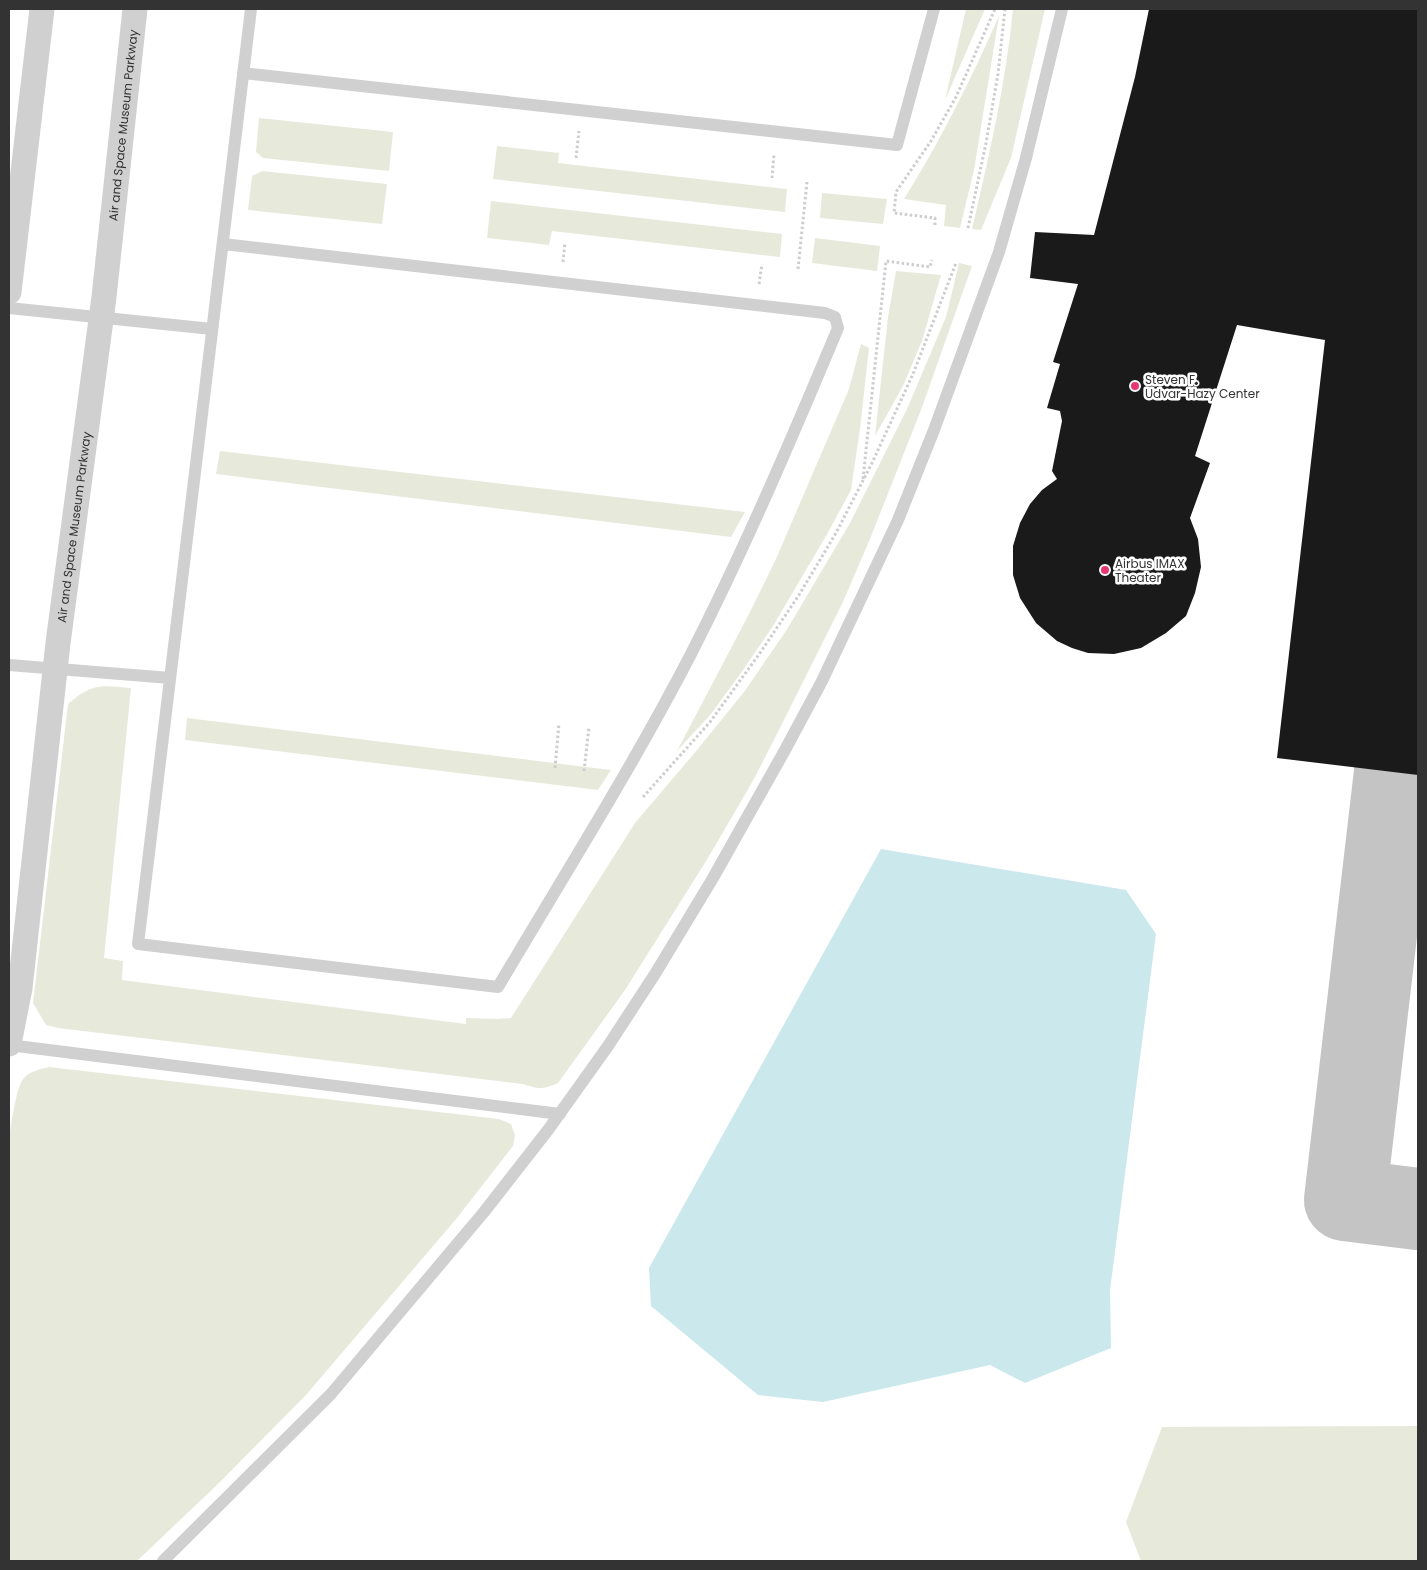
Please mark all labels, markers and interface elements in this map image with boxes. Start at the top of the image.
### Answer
street label: Air and Space Museum Parkway [104,28,141,222]
place label: Steven F. Udvar-Hazy Center [1145,371,1260,402]
marker: Steven F. Udvar-Hazy Center [1129,380,1141,392]
street label: Air and Space Museum Parkway [52,430,95,624]
place label: Airbus IMAX Theater [1115,555,1185,586]
marker: Airbus IMAX Theater [1099,564,1111,576]

